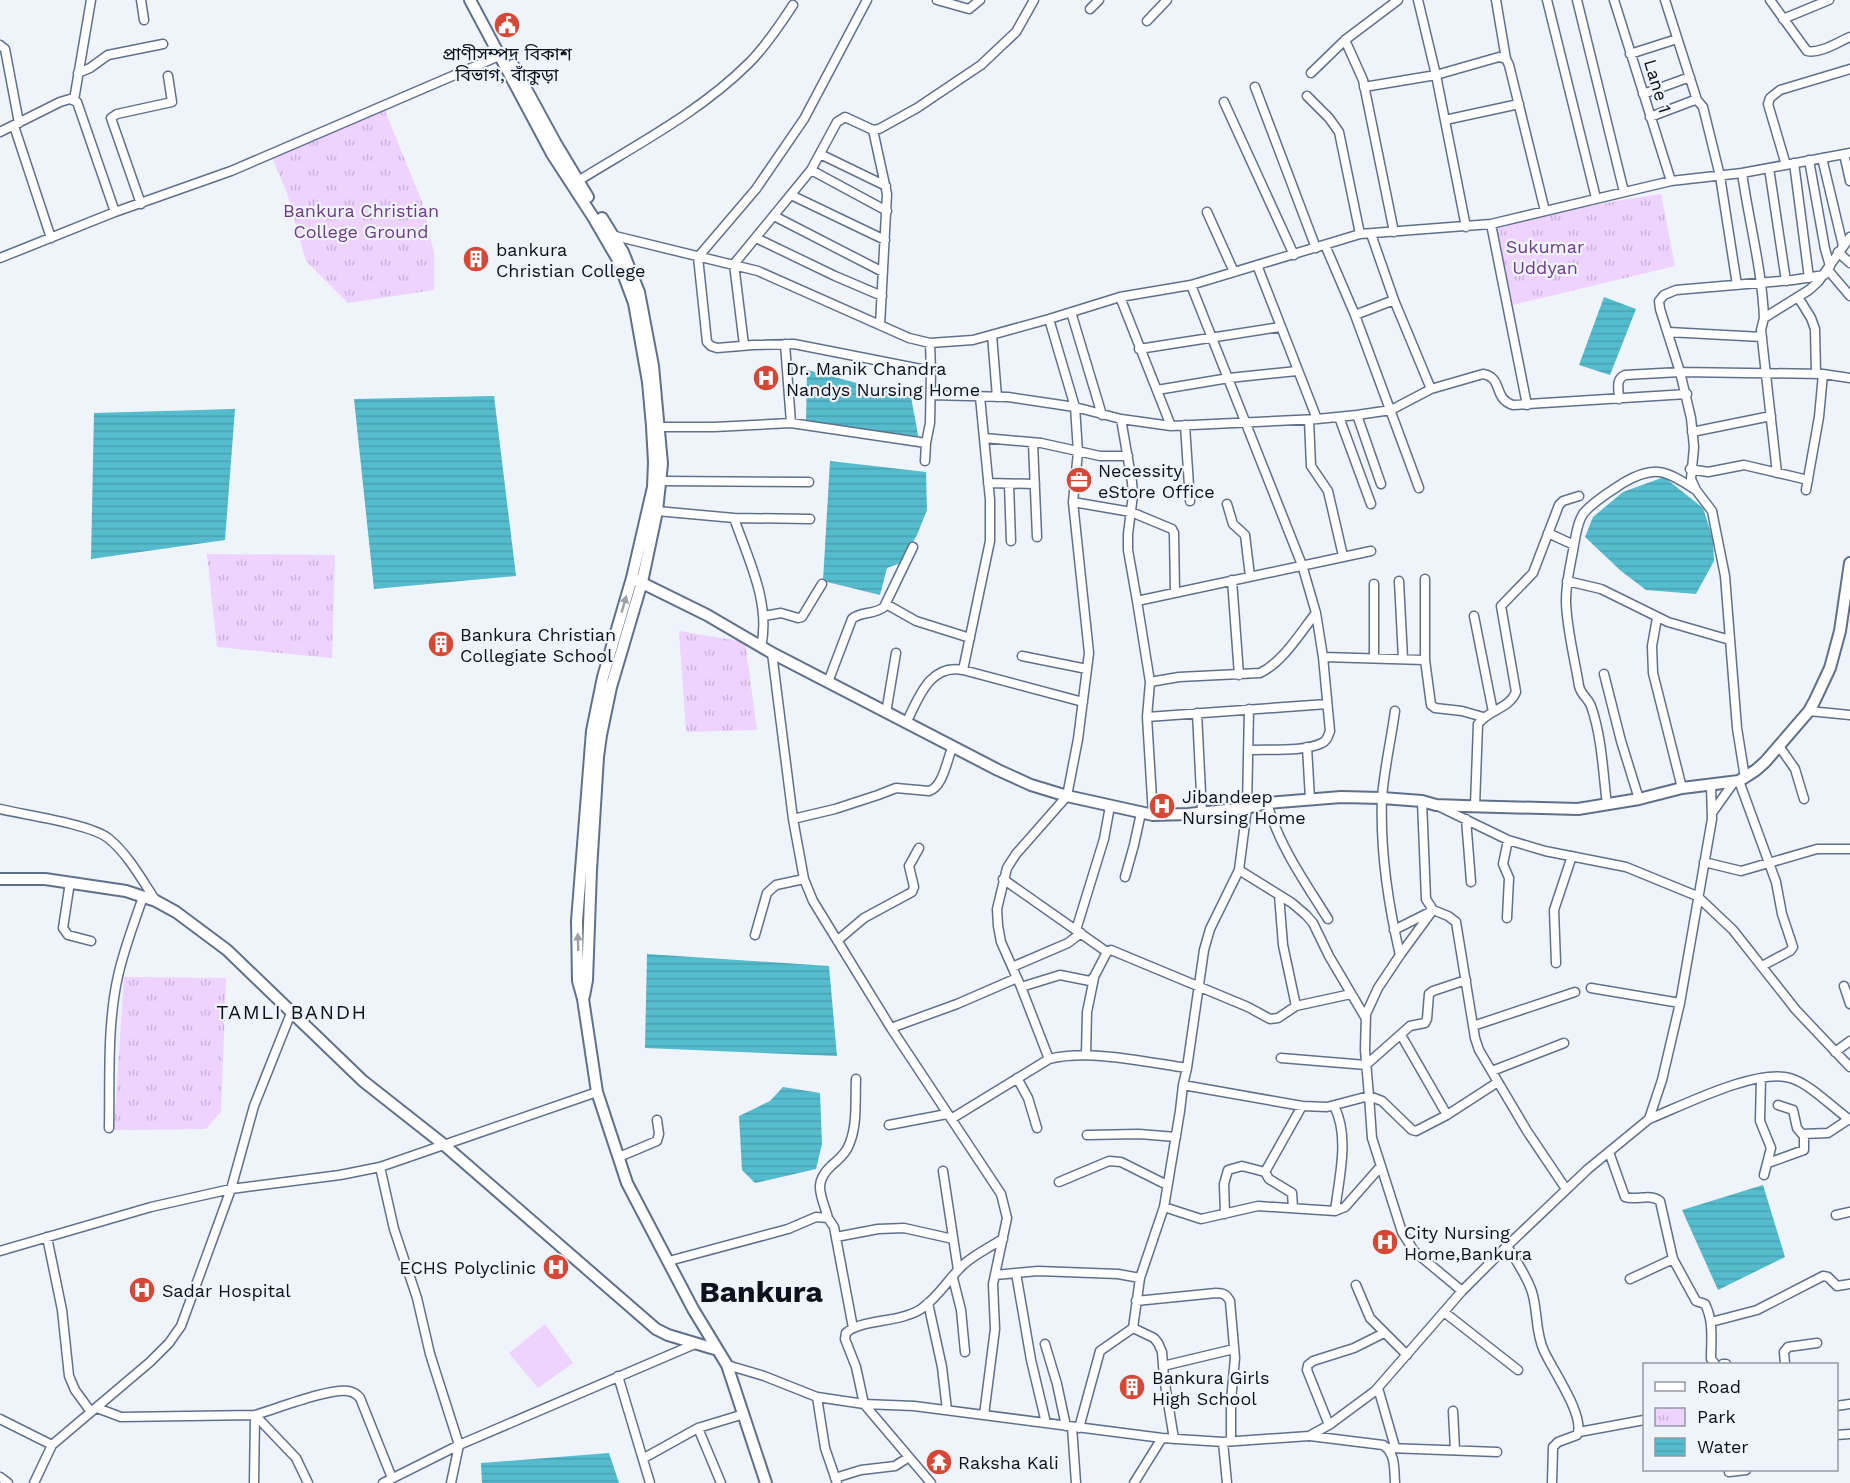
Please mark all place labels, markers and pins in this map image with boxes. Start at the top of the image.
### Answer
public building icon: প্রাণীসম্পদ বিকাশ বিভাগ, বাঁকুড়া [492,10,522,40]
place label: প্রাণীসম্পদ বিকাশ বিভাগ, বাঁকুড়া [442,43,573,86]
place label: bankura Christian College [496,239,645,281]
building icon: bankura Christian College [461,244,491,274]
place label: Dr. Manik Chandra Nandys Nursing Home [786,358,980,400]
hospital icon: Dr. Manik Chandra Nandys Nursing Home [751,363,781,393]
place label: Necessity eStore Office [1098,460,1215,502]
office icon: Necessity eStore Office [1064,465,1094,495]
place label: Bankura Christian Collegiate School [460,624,616,666]
building icon: Bankura Christian Collegiate School [426,629,456,659]
place label: Jibandeep Nursing Home [1182,786,1306,828]
hospital icon: Jibandeep Nursing Home [1147,791,1177,821]
place label: City Nursing Home,Bankura [1404,1222,1532,1264]
hospital icon: City Nursing Home,Bankura [1370,1227,1400,1257]
hospital icon: ECHS Polyclinic [541,1252,571,1282]
place label: ECHS Polyclinic [399,1257,536,1278]
hospital icon: Sadar Hospital [127,1275,157,1305]
place label: Sadar Hospital [162,1280,291,1301]
place label: Bankura Girls High School [1152,1367,1270,1409]
building icon: Bankura Girls High School [1117,1372,1147,1402]
temple icon: Raksha Kali [924,1447,954,1477]
place label: Raksha Kali [958,1452,1059,1473]

